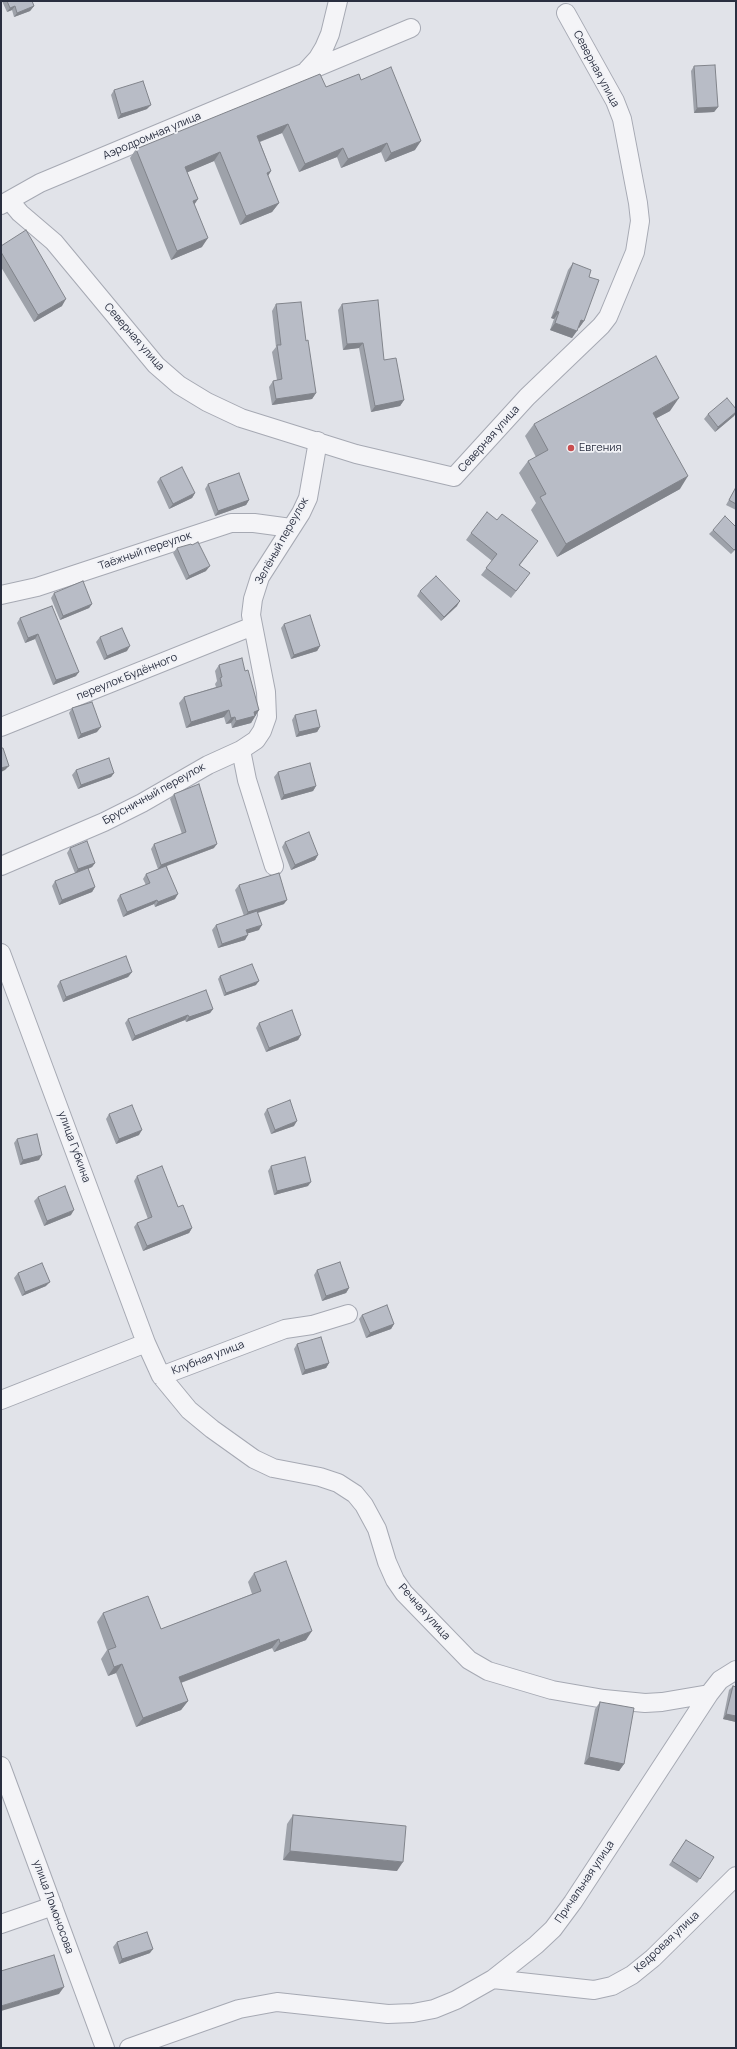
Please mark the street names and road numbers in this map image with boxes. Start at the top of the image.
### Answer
street label: Северная улица [570,28,622,110]
street label: Аэродромная улица [101,109,203,163]
street label: Северная улица [101,301,167,373]
street label: Северная улица [456,403,522,475]
street label: Зелёный переулок [253,495,311,587]
street label: Таёжный переулок [97,529,193,573]
street label: переулок Будённого [75,651,179,703]
street label: Брусничный переулок [100,760,208,828]
street label: улица Губкина [55,1110,93,1184]
street label: Клубная улица [170,1338,246,1378]
street label: Речная улица [395,1581,453,1643]
street label: Причальная улица [553,1838,617,1926]
street label: улица Ломоносова [30,1858,76,1956]
street label: Кедровая улица [632,1909,702,1975]

